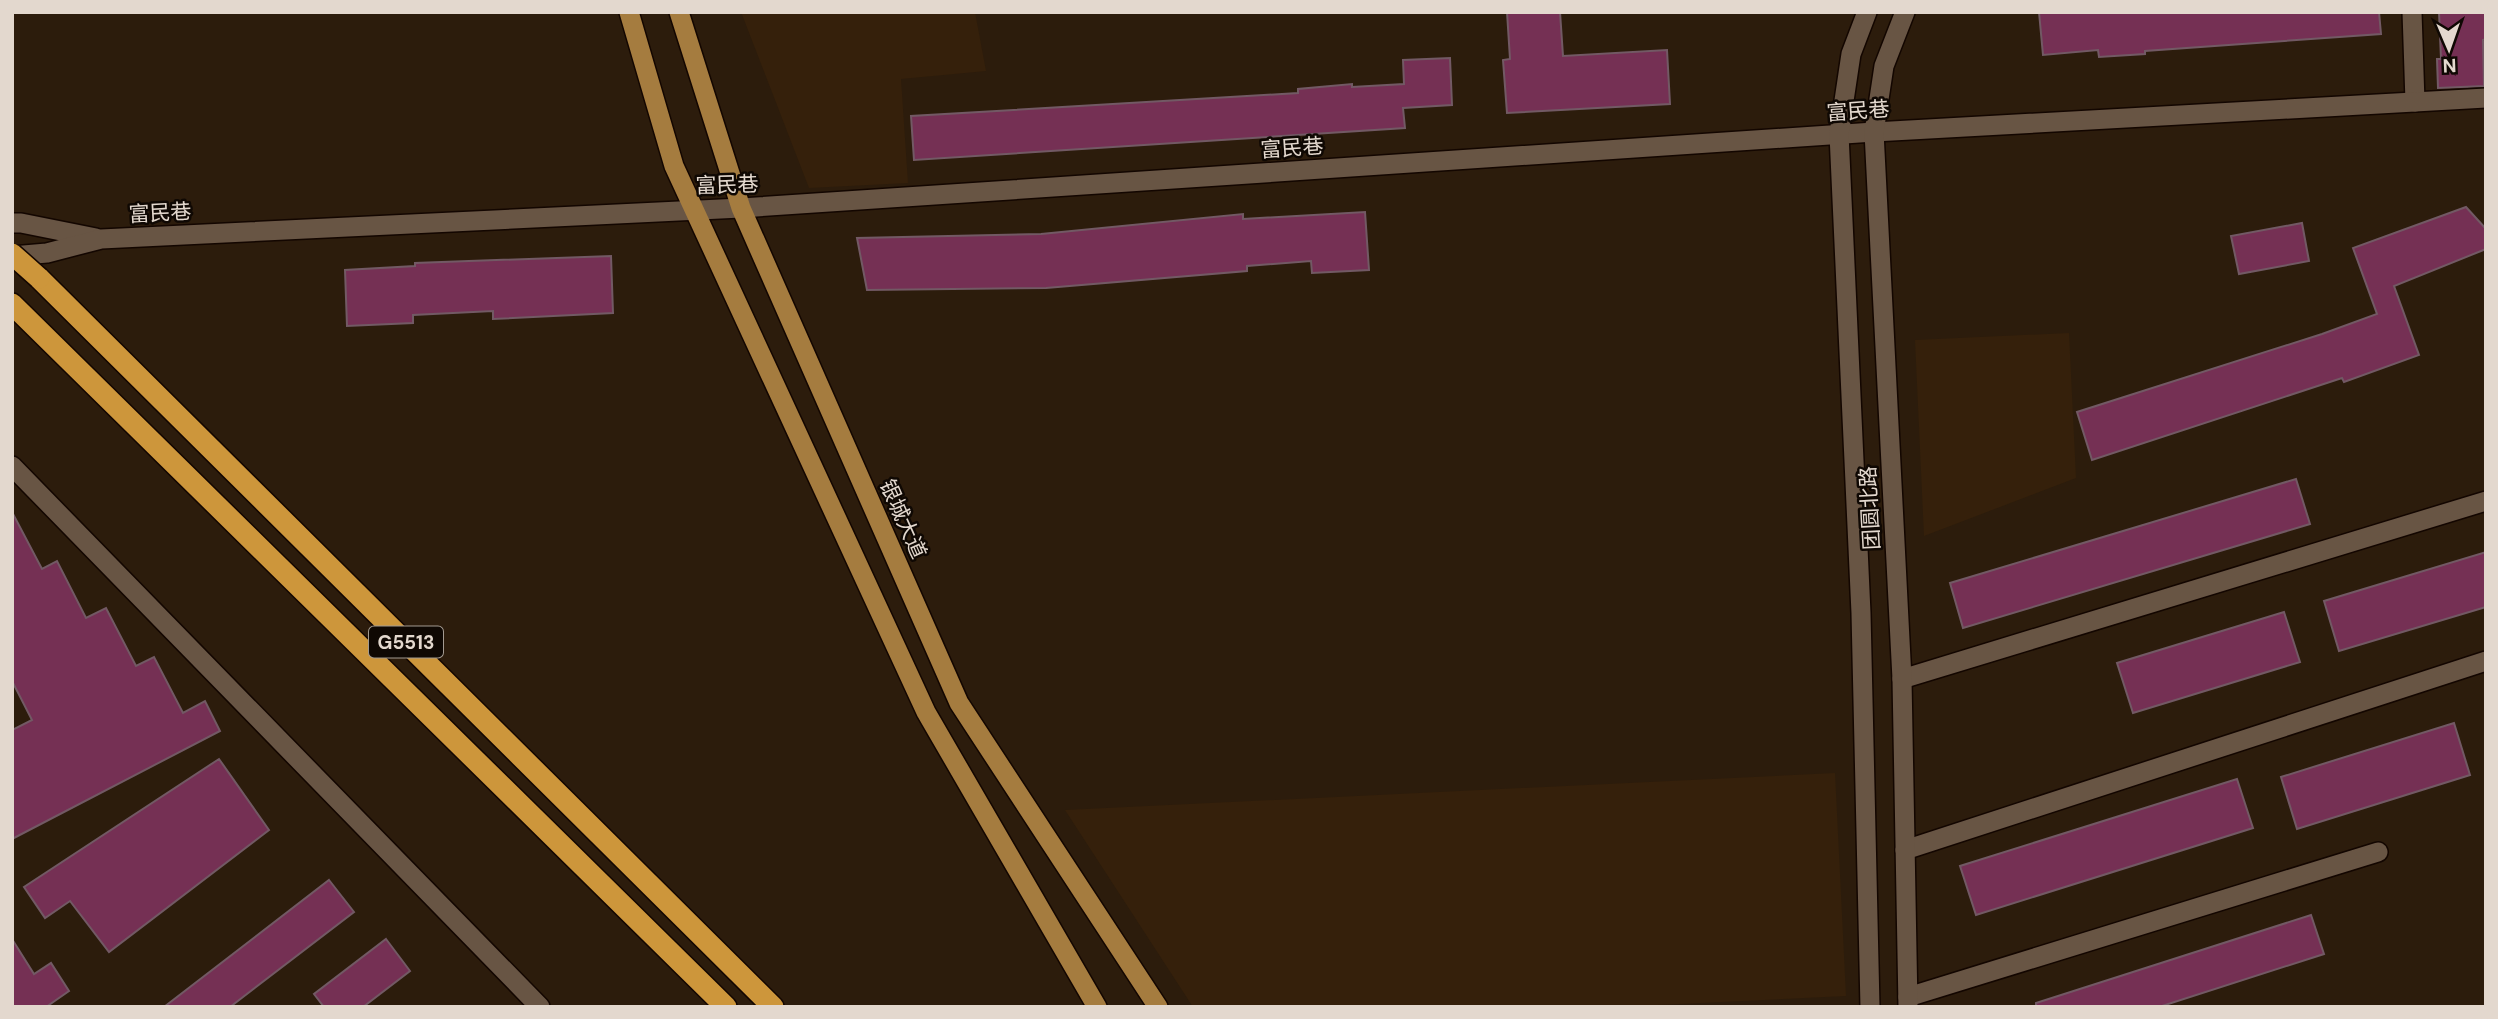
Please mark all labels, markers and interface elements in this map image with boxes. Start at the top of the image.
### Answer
north arrow [2414,14,2484,84]
text: N [2442,53,2457,78]
street label: 富民巷 [1826,95,1890,127]
street label: 富民巷 [1260,132,1324,164]
street label: 富民巷 [695,170,759,200]
street label: 富民巷 [128,197,192,229]
street label: 团圆北路 [1854,465,1886,551]
street label: 银城大道 [873,475,933,563]
road number: G5513 [369,626,443,657]

